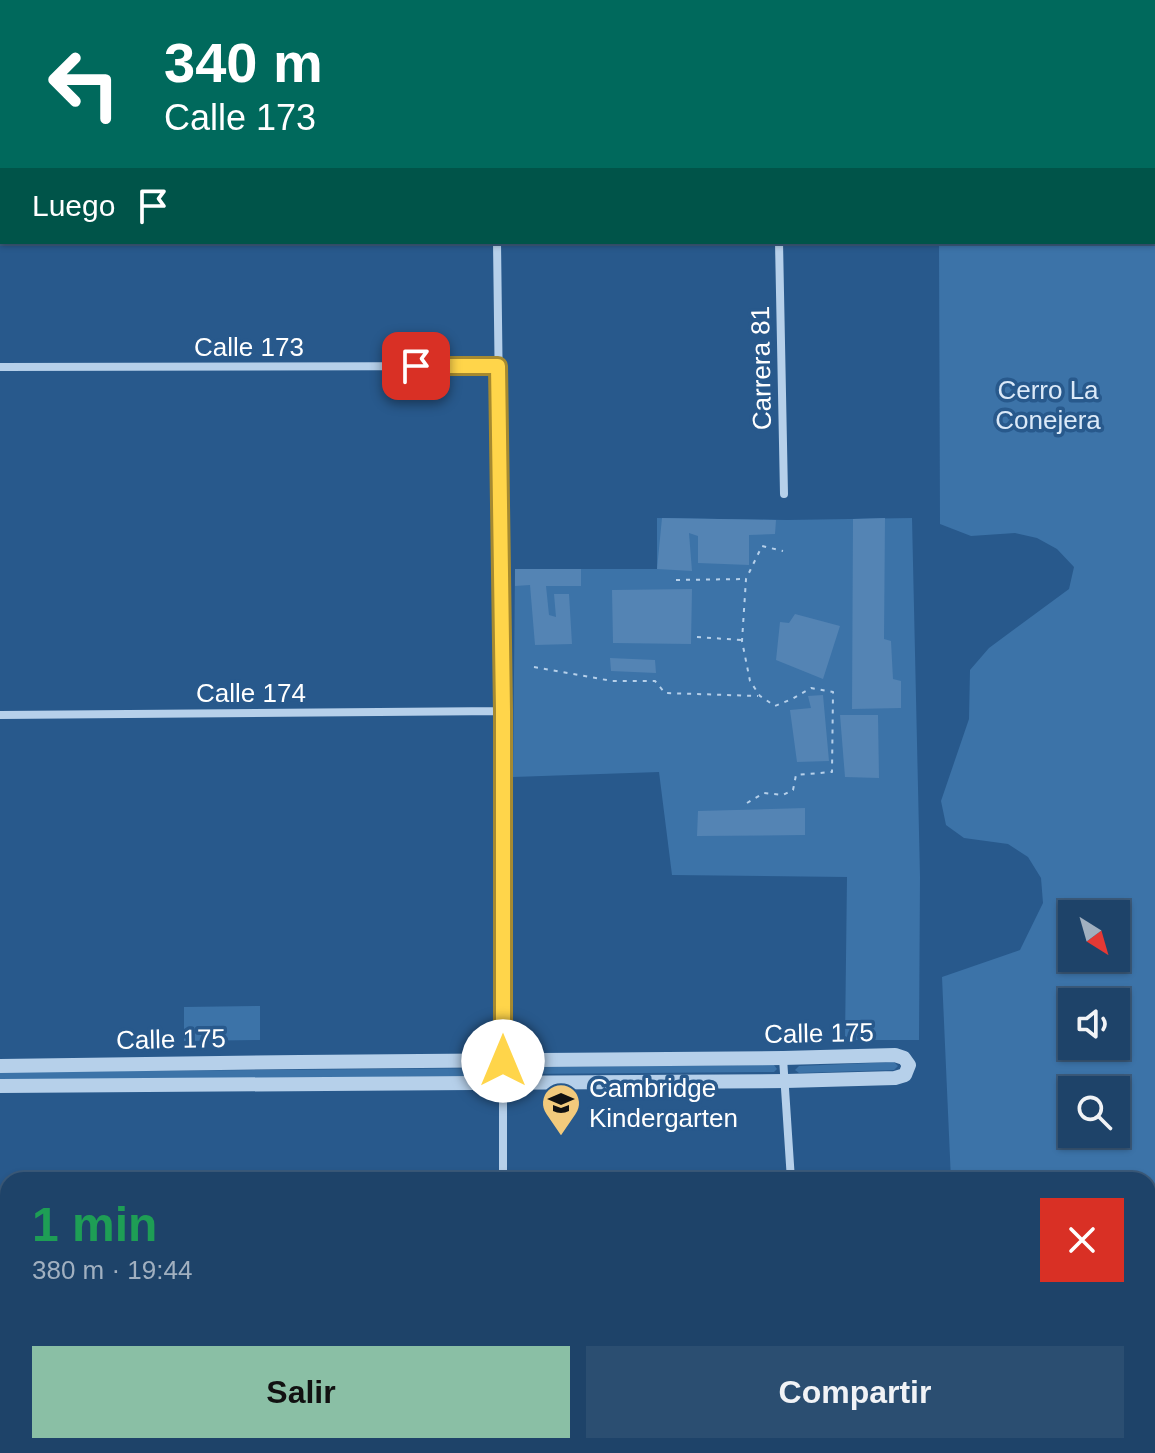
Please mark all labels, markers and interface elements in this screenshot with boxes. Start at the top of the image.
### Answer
text: 340 m [164,31,323,94]
icon: left [32,32,136,136]
text: Calle 173 [164,97,316,138]
icon: arrive [131,184,175,228]
text: Luego [32,189,115,222]
street label: Carrera 81 [745,306,777,430]
street label: Calle 173 [194,332,304,362]
pin [382,332,450,400]
icon: arrive [394,344,438,388]
park label: Cerro La Conejera [995,375,1101,435]
street label: Calle 174 [196,678,306,708]
north arrow [1058,900,1130,972]
map controls [1058,900,1130,1148]
button: sound [1058,988,1130,1060]
street label: Calle 175 [764,1017,874,1049]
position arrow [461,1019,545,1103]
street label: Calle 175 [116,1023,226,1055]
place label: Cambridge Kindergarten [589,1073,738,1133]
button: search [1058,1076,1130,1148]
school or university icon: Cambridge Kindergarten [540,1082,582,1137]
text: 1 min [32,1198,157,1251]
button: close [1040,1198,1124,1282]
text: 380 m · 19:44 [32,1255,192,1285]
button: Salir [32,1346,570,1438]
button: Compartir [586,1346,1124,1438]

